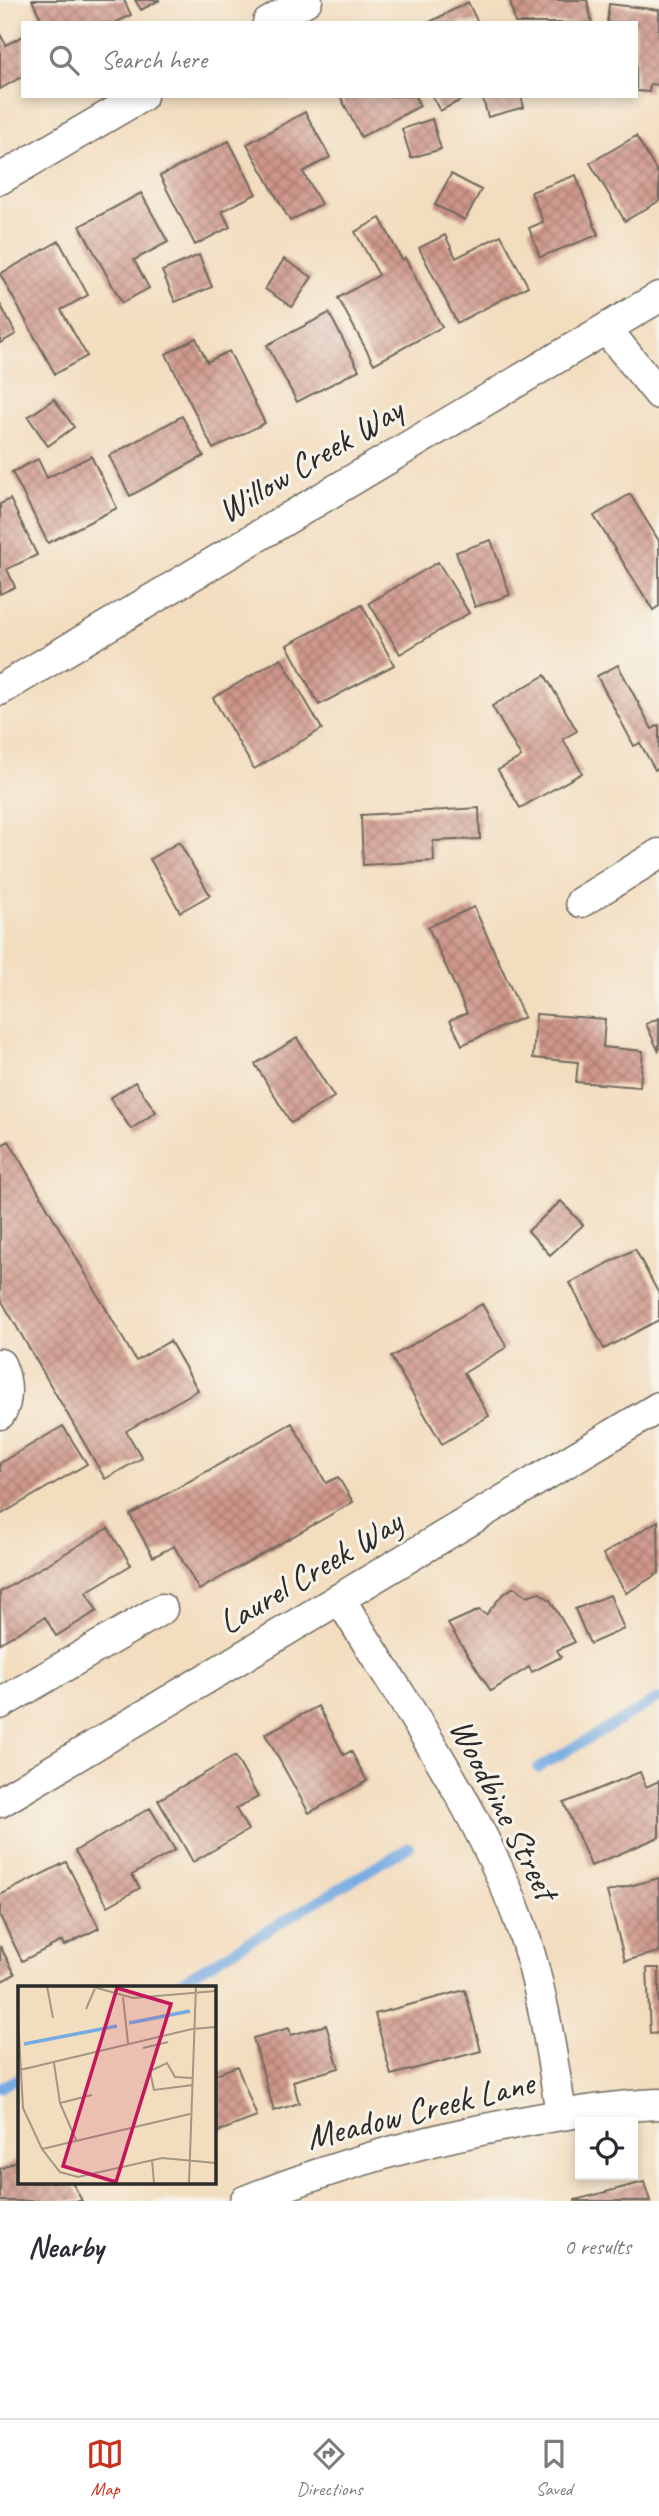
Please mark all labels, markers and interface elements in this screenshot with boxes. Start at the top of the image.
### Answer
search box [21,21,638,98]
icon: search [45,41,83,79]
text: Search here [101,43,207,76]
street label: Willow Creek Way [209,386,413,533]
street label: Laurel Creek Way [210,1499,412,1644]
street label: Woodbine Street [439,1711,571,1911]
inset map [18,1986,215,2184]
street label: Meadow Creek Lane [302,2059,541,2160]
map controls [575,2117,638,2180]
button: locate [575,2117,638,2180]
text: Nearby [28,2228,104,2266]
text: 0 results [564,2232,631,2261]
tab: Map [86,2435,124,2501]
tab: Directions [296,2435,363,2501]
tab: Saved [535,2435,573,2501]

